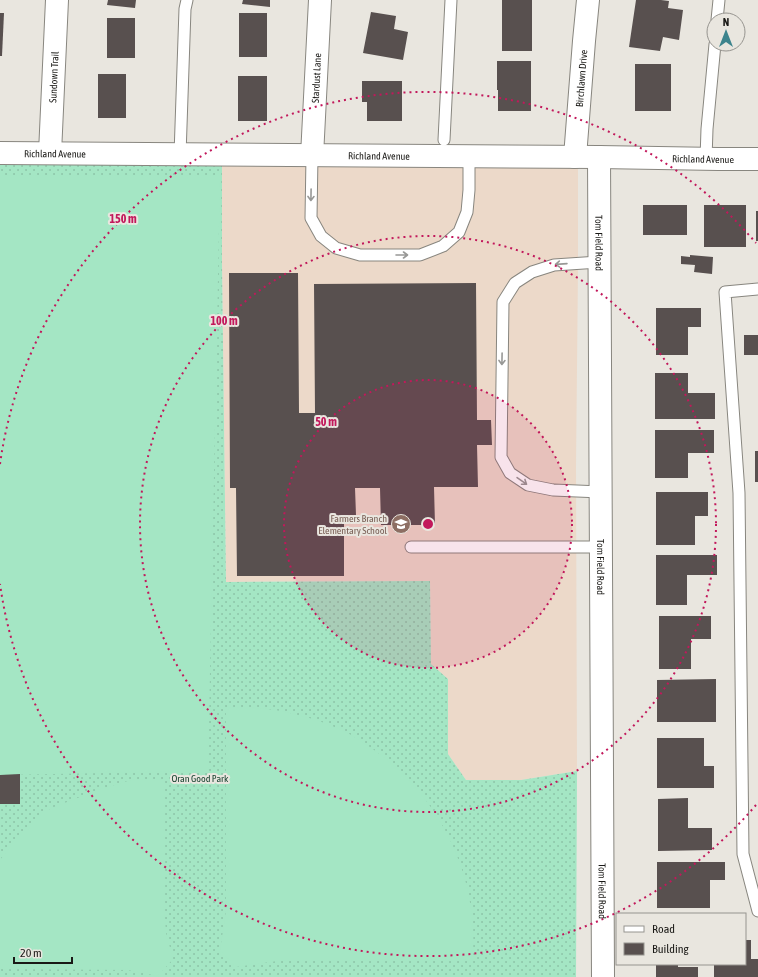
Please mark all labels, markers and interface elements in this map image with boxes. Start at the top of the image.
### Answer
north arrow [706,12,746,52]
text: N [723,16,729,28]
street label: Birchlawn Drive [573,49,589,107]
street label: Sundown Trail [47,51,60,103]
street label: Stardust Lane [309,52,323,103]
street label: Richland Avenue [24,148,86,159]
street label: Richland Avenue [348,150,410,161]
street label: Richland Avenue [672,153,734,165]
one-way arrow [307,188,315,201]
text: 150 m [109,212,137,226]
street label: Tom Field Road [594,215,605,271]
one-way arrow [395,251,408,259]
one-way arrow [555,261,568,268]
text: 100 m [210,314,238,328]
one-way arrow [498,352,506,365]
text: 50 m [315,415,337,429]
one-way arrow [516,477,527,485]
place label: Farmers Branch Elementary School [318,513,387,536]
school or university icon: Farmers Branch Elementary School [390,513,412,535]
centre of rings [421,517,435,531]
street label: Tom Field Road [595,539,607,595]
park label: Oran Good Park [172,773,229,784]
street label: Tom Field Road [597,863,608,919]
legend [616,913,746,965]
text: Road [652,922,675,936]
scale bar [14,939,72,965]
text: Building [652,942,690,956]
text: 20 m [20,946,42,960]

